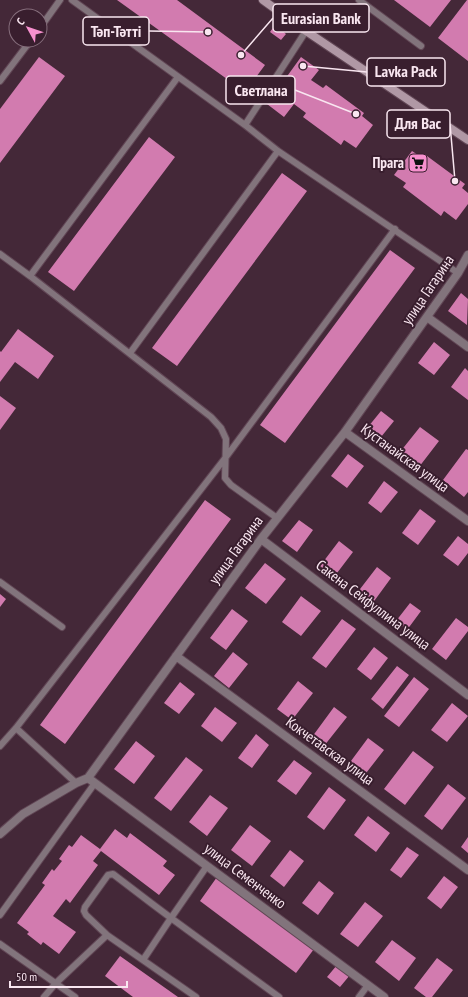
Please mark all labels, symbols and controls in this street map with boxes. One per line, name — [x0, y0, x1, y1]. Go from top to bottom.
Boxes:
callout: Eurasian Bank — [273, 4, 369, 32]
north arrow — [8, 8, 48, 48]
text: Eurasian Bank — [281, 8, 361, 28]
text: С — [13, 15, 27, 28]
callout: Тәп-Тәтті — [83, 17, 149, 45]
text: Тәп-Тәтті — [91, 21, 142, 41]
callout: Lavka Pack — [367, 58, 445, 86]
text: Lavka Pack — [375, 61, 438, 81]
callout: Светлана — [226, 76, 295, 104]
text: Светлана — [234, 80, 288, 100]
callout: Для Вас — [387, 110, 450, 138]
text: Для Вас — [395, 113, 442, 133]
supermarket icon: Прага — [407, 152, 429, 174]
place label: Прага — [372, 153, 404, 172]
street label: улица Гагарина — [397, 251, 458, 328]
street label: Кустанайская улица — [357, 419, 453, 496]
street label: улица Гагарина — [204, 512, 267, 588]
street label: Сакена Сейфуллина улица — [312, 555, 434, 654]
street label: Кокчетавская улица — [282, 712, 378, 789]
street label: улица Семенченко — [200, 839, 290, 913]
scale bar — [10, 963, 127, 989]
text: 50 m — [16, 969, 37, 984]

